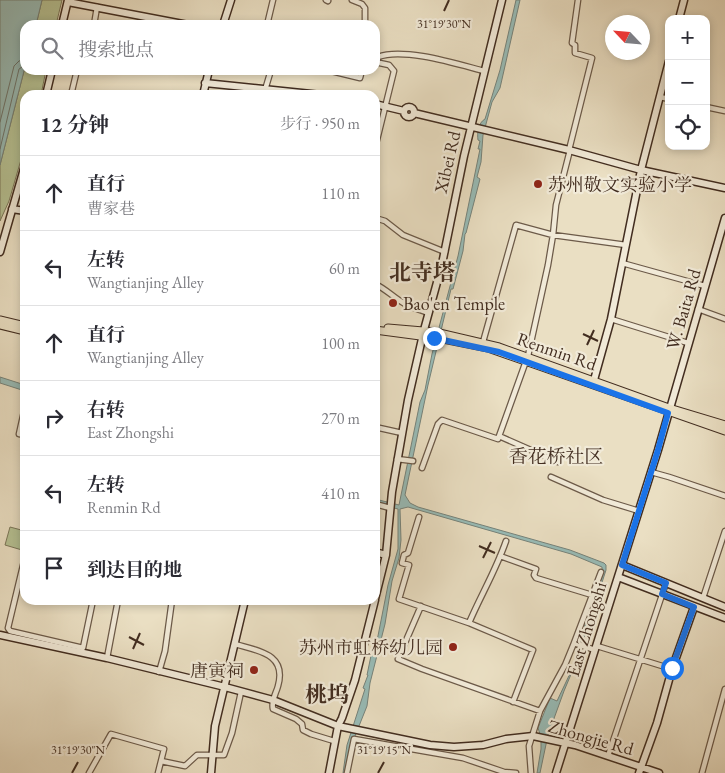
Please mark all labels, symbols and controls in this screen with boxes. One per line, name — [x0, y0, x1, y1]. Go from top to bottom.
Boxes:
north arrow — [605, 15, 650, 60]
map controls — [665, 15, 710, 150]
button: + — [665, 15, 710, 60]
text: 31°19'30"N — [417, 16, 471, 32]
search box — [20, 20, 380, 75]
icon: search — [38, 34, 66, 62]
text: 搜索地点 — [78, 37, 154, 62]
button: − — [665, 60, 710, 105]
button: locate — [665, 105, 710, 150]
text: 12 分钟 — [40, 111, 109, 138]
text: 步行 · 950 m — [280, 113, 360, 134]
street label: Xibei Rd — [428, 128, 466, 196]
text: 直行 — [87, 171, 125, 196]
place label: 苏州敬文实验小学 — [548, 173, 692, 196]
marker: 苏州敬文实验小学 — [532, 178, 544, 190]
icon: ahead — [40, 179, 68, 207]
text: 110 m — [321, 183, 360, 204]
text: 曹家巷 — [87, 198, 135, 219]
text: 左转 — [87, 247, 125, 272]
icon: left — [40, 254, 68, 282]
text: 60 m — [329, 258, 360, 279]
district label: 北寺塔 — [389, 258, 455, 287]
street label: W. Baita Rd — [661, 265, 706, 352]
text: Wangtianjing Alley — [87, 272, 204, 293]
place label: Bao'en Temple — [403, 292, 505, 315]
marker: Bao'en Temple — [387, 297, 399, 309]
text: 直行 — [87, 322, 125, 347]
route end — [423, 327, 446, 350]
street label: Renmin Rd — [514, 327, 601, 376]
icon: ahead — [40, 329, 68, 357]
text: 100 m — [321, 333, 360, 354]
text: Wangtianjing Alley — [87, 347, 204, 368]
text: 右转 — [87, 397, 125, 422]
icon: right — [40, 404, 68, 432]
text: 270 m — [321, 408, 360, 429]
text: East Zhongshi — [87, 422, 174, 443]
district label: 香花桥社区 — [508, 444, 604, 469]
text: 左转 — [87, 472, 125, 497]
icon: left — [40, 479, 68, 507]
text: 410 m — [321, 483, 360, 504]
text: Renmin Rd — [87, 497, 161, 518]
icon: arrive — [40, 554, 68, 582]
text: 到达目的地 — [87, 557, 182, 582]
street label: East Zhongshi — [561, 578, 611, 679]
place label: 苏州市虹桥幼儿园 — [299, 636, 443, 659]
marker: 苏州市虹桥幼儿园 — [447, 641, 459, 653]
route start — [661, 657, 684, 680]
place label: 唐寅祠 — [190, 659, 244, 682]
marker: 唐寅祠 — [248, 664, 260, 676]
district label: 桃坞 — [305, 680, 349, 709]
street label: Zhongjie Rd — [546, 714, 637, 760]
text: 31°19'30"N — [51, 742, 105, 758]
text: 31°19'15"N — [357, 742, 411, 758]

